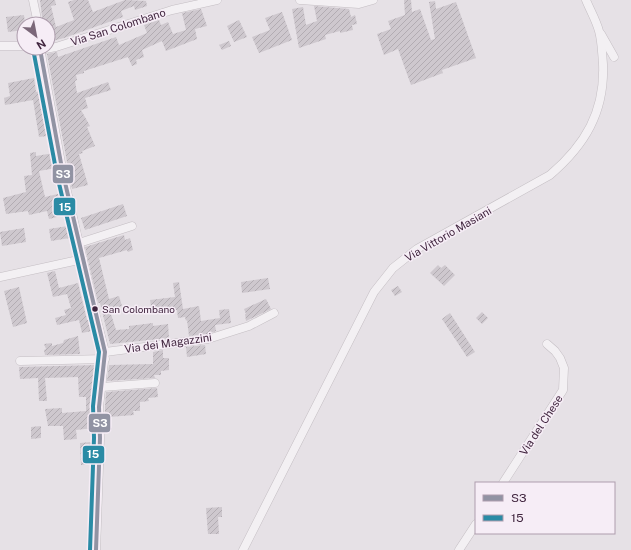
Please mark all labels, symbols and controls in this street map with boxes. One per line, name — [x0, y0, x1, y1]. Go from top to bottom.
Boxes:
street label: Via San Colombano — [69, 6, 167, 48]
north arrow — [16, 16, 56, 56]
text: N — [34, 37, 48, 52]
line badge: S3 — [52, 164, 74, 184]
text: S3 — [56, 168, 70, 180]
line badge: 15 — [53, 197, 76, 216]
text: 15 — [59, 201, 71, 213]
street label: Via Vittorio Masiani — [403, 204, 493, 264]
place label: San Colombano — [102, 303, 175, 315]
marker: San Colombano — [90, 304, 100, 314]
street label: Via dei Magazzini — [124, 331, 212, 355]
street label: Via del Chese — [517, 393, 565, 457]
line badge: S3 — [88, 413, 111, 433]
text: S3 — [93, 417, 107, 429]
line badge: 15 — [82, 445, 105, 464]
text: 15 — [87, 448, 99, 460]
legend — [475, 482, 615, 534]
text: S3 — [511, 491, 527, 505]
text: 15 — [511, 511, 524, 525]

